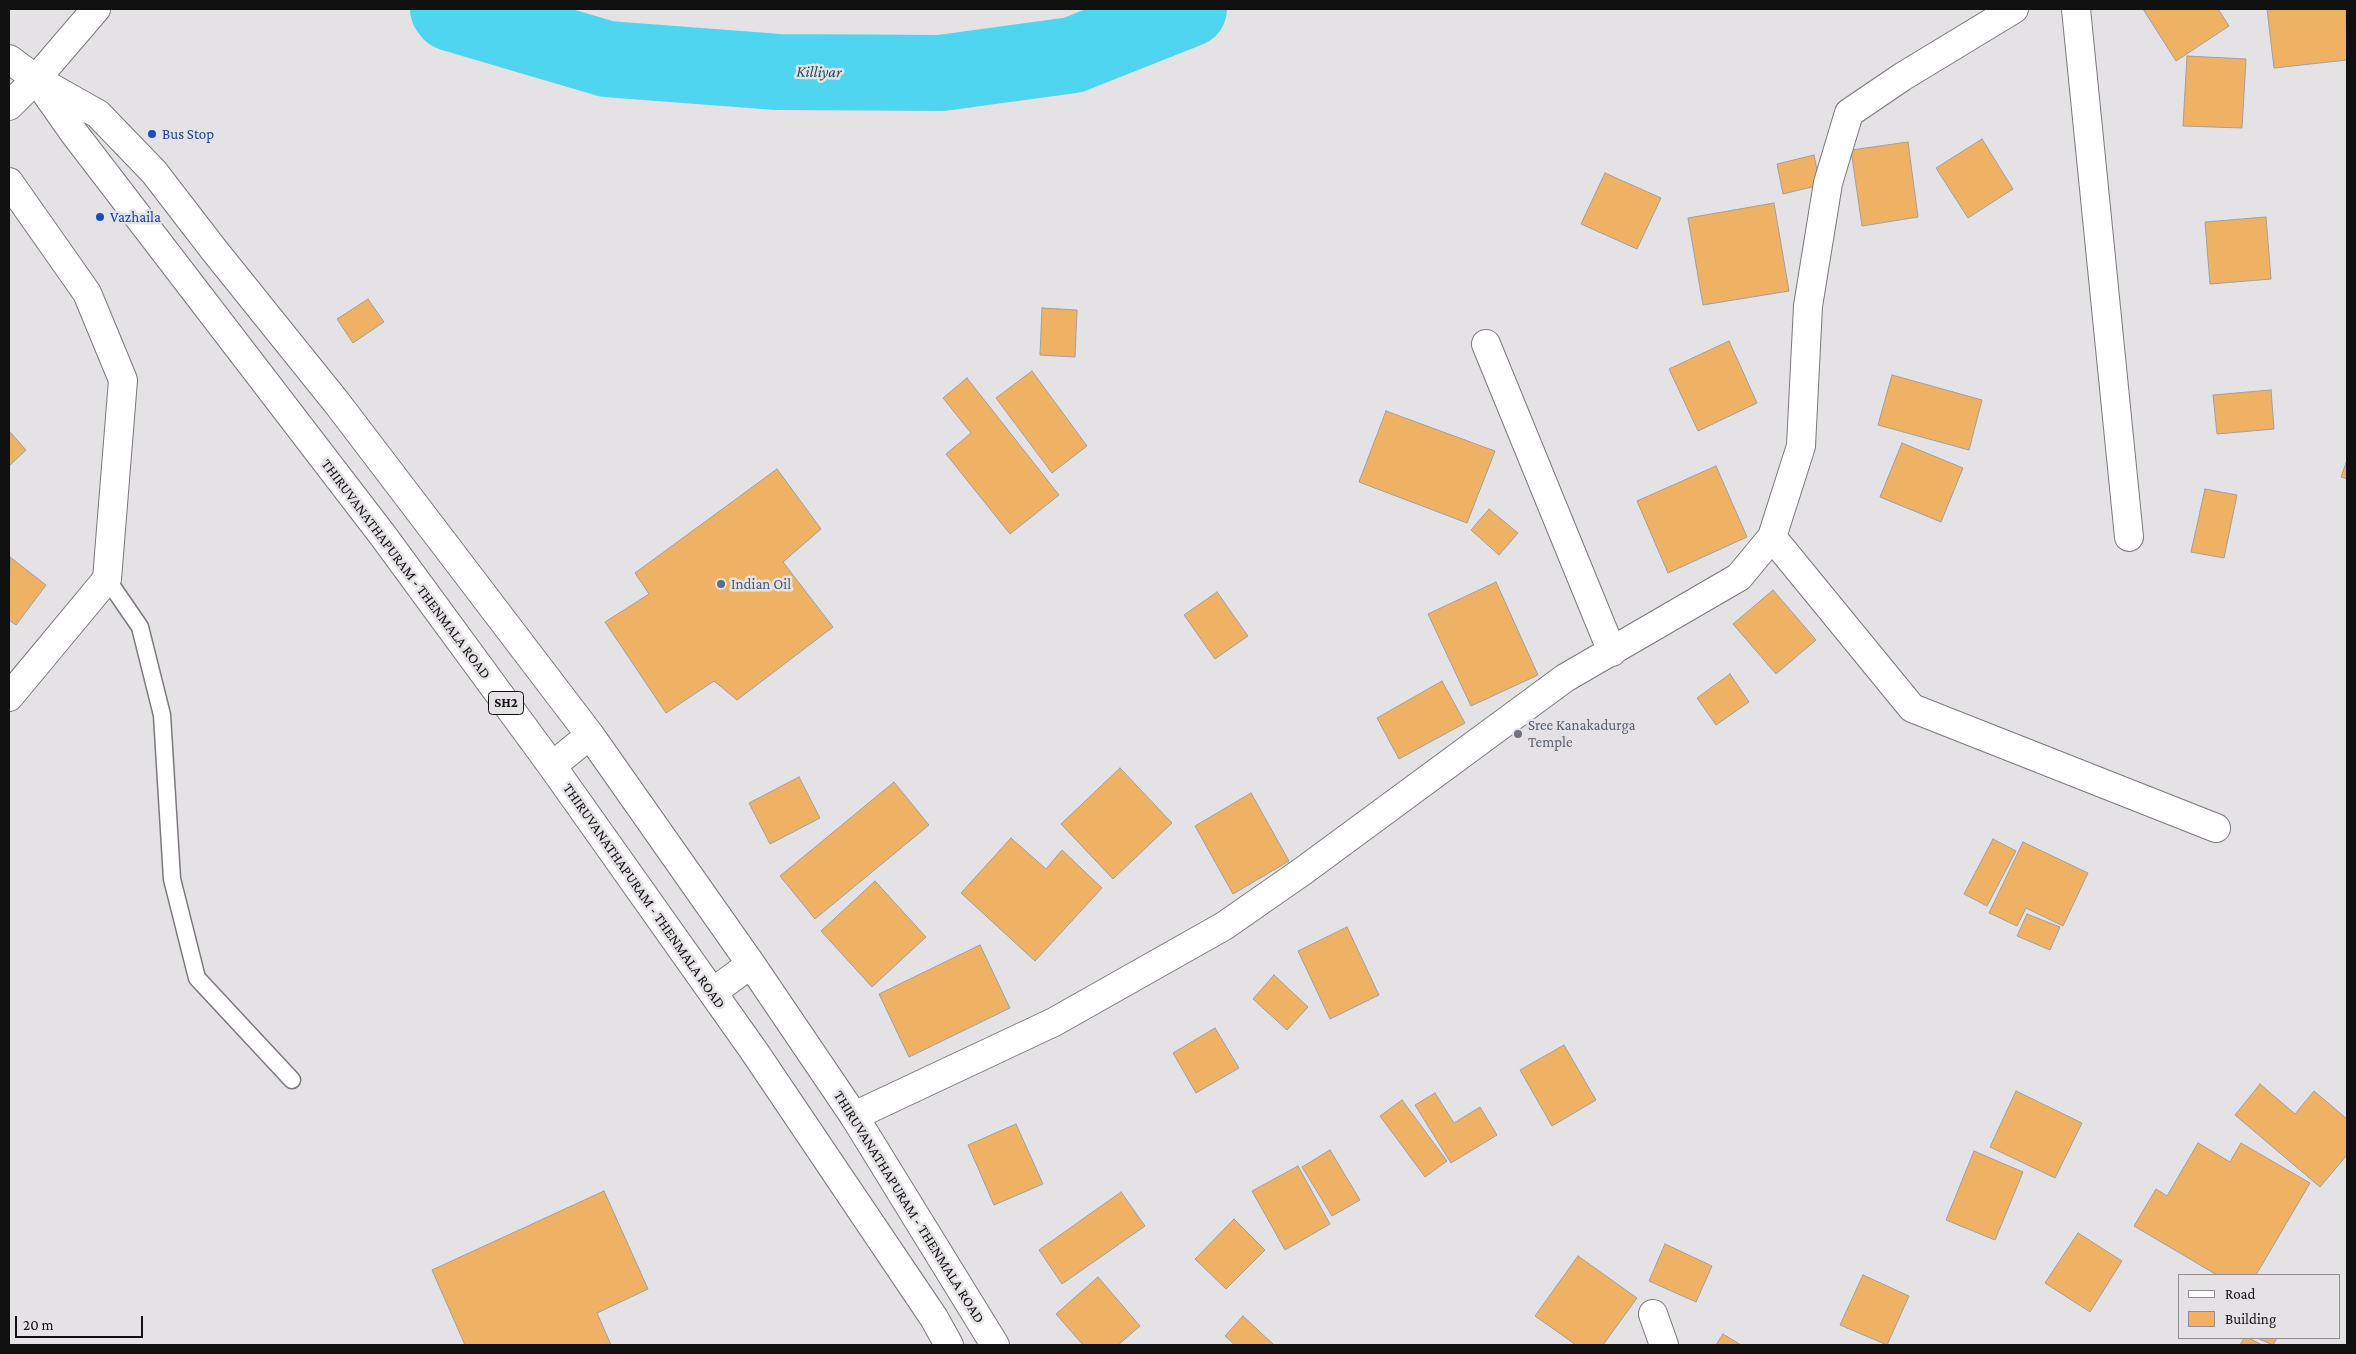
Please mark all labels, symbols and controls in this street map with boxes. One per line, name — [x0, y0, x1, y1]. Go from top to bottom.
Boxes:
water label: Killiyar — [796, 62, 842, 82]
place label: Bus Stop — [162, 125, 214, 143]
marker: Bus Stop — [146, 128, 158, 140]
place label: Vazhaila — [110, 208, 161, 226]
marker: Vazhaila — [94, 211, 106, 223]
street label: THIRUVANATHAPURAM - THENMALA ROAD — [317, 455, 495, 683]
place label: Indian Oil — [731, 575, 791, 593]
marker: Indian Oil — [715, 578, 727, 590]
road number: SH2 — [488, 691, 524, 714]
place label: Sree Kanakadurga Temple — [1528, 716, 1636, 751]
marker: Sree Kanakadurga Temple — [1512, 728, 1524, 740]
street label: THIRUVANATHAPURAM - THENMALA ROAD — [559, 780, 729, 1012]
street label: THIRUVANATHAPURAM - THENMALA ROAD — [830, 1087, 988, 1327]
legend — [2178, 1274, 2341, 1339]
text: Road — [2225, 1286, 2255, 1302]
scale bar — [18, 1306, 145, 1338]
text: Building — [2225, 1311, 2276, 1327]
text: 20 m — [23, 1317, 54, 1333]

